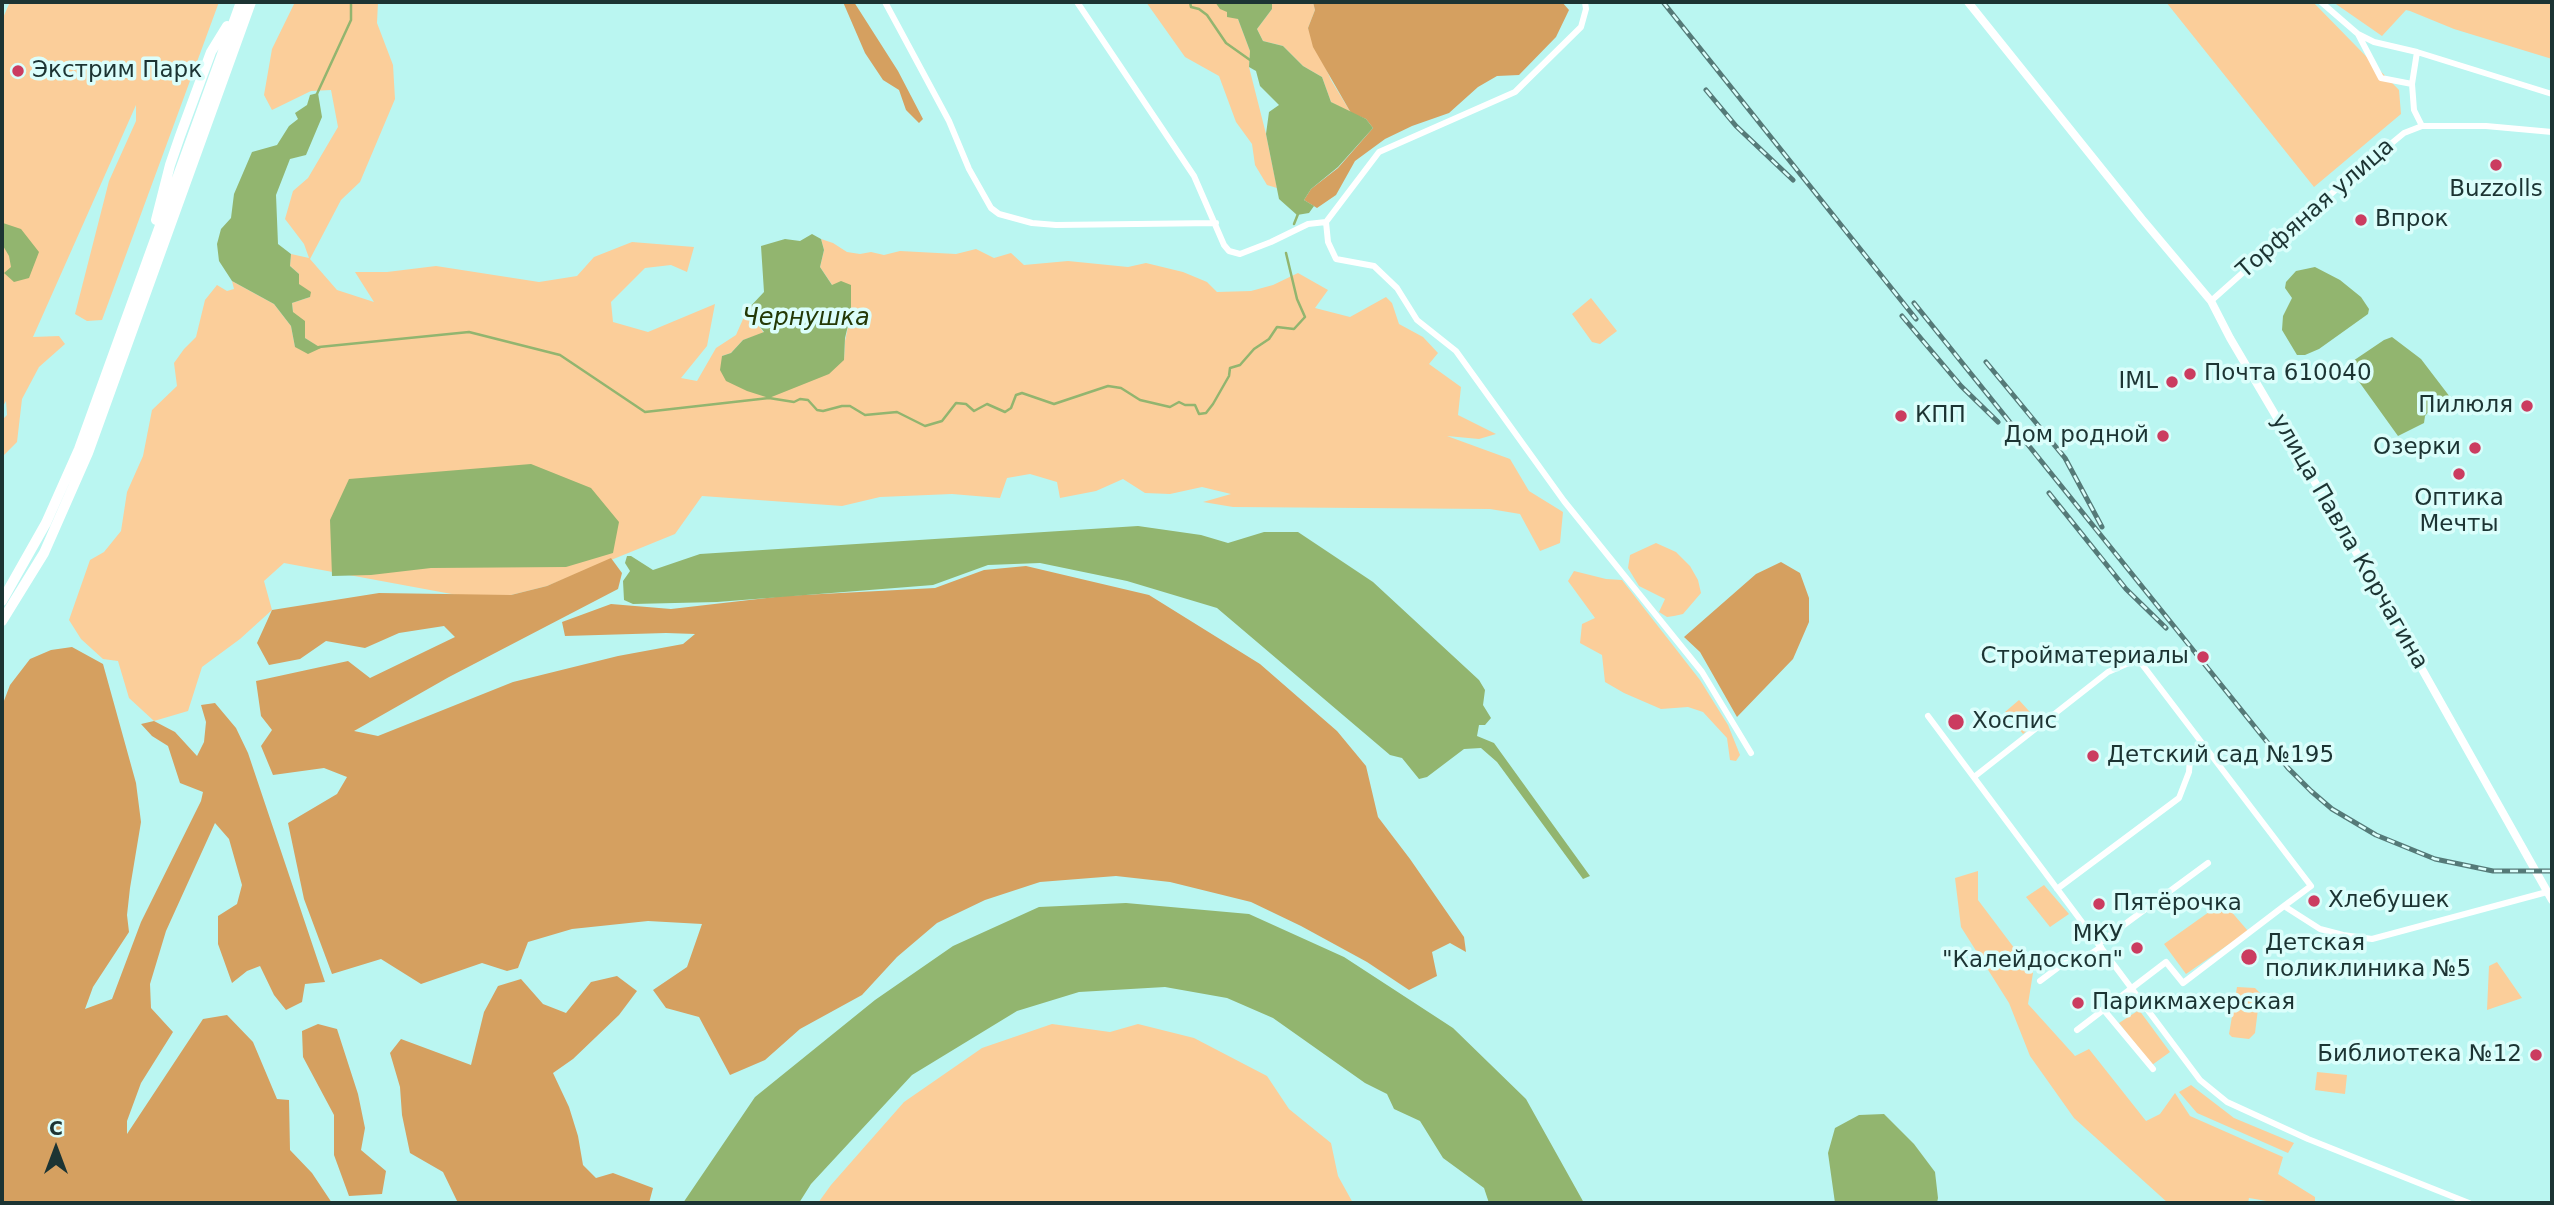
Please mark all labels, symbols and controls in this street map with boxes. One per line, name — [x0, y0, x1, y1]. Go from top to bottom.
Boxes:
place label: Экстрим Парк — [32, 57, 202, 85]
marker: Экстрим Парк — [10, 63, 26, 79]
street label: Торфяная улица — [2232, 133, 2400, 285]
marker: Buzzolls — [2488, 157, 2504, 173]
place label: Buzzolls — [2449, 176, 2543, 204]
place label: Впрок — [2375, 206, 2448, 234]
marker: Впрок — [2353, 212, 2369, 228]
water label: Чернушка — [742, 305, 870, 333]
place label: Почта 610040 — [2204, 360, 2372, 388]
marker: Почта 610040 — [2182, 366, 2198, 382]
place label: IML — [2119, 368, 2158, 396]
marker: IML — [2164, 374, 2180, 390]
place label: Пилюля — [2418, 392, 2513, 420]
marker: Пилюля — [2519, 398, 2535, 414]
place label: КПП — [1915, 402, 1966, 430]
marker: КПП — [1893, 408, 1909, 424]
street label: улица Павла Корчагина — [2264, 409, 2434, 675]
place label: Дом родной — [2004, 422, 2149, 450]
marker: Дом родной — [2155, 428, 2171, 444]
place label: Озерки — [2373, 434, 2461, 462]
marker: Озерки — [2467, 440, 2483, 456]
marker: Оптика Мечты — [2451, 466, 2467, 482]
place label: Оптика Мечты — [2414, 485, 2504, 539]
place label: Стройматериалы — [1980, 643, 2189, 671]
marker: Стройматериалы — [2195, 649, 2211, 665]
place label: Хоспис — [1972, 708, 2057, 736]
marker: Хоспис — [1946, 712, 1966, 732]
place label: Детский сад №195 — [2107, 742, 2334, 770]
marker: Детский сад №195 — [2085, 748, 2101, 764]
place label: Хлебушек — [2328, 887, 2449, 915]
place label: Пятёрочка — [2113, 890, 2242, 918]
marker: Хлебушек — [2306, 893, 2322, 909]
marker: Пятёрочка — [2091, 896, 2107, 912]
place label: МКУ "Калейдоскоп" — [1942, 921, 2123, 975]
place label: Детская поликлиника №5 — [2265, 930, 2471, 984]
marker: МКУ "Калейдоскоп" — [2129, 940, 2145, 956]
marker: Детская поликлиника №5 — [2239, 947, 2259, 967]
place label: Парикмахерская — [2092, 989, 2295, 1017]
marker: Парикмахерская — [2070, 995, 2086, 1011]
place label: Библиотека №12 — [2317, 1041, 2522, 1069]
marker: Библиотека №12 — [2528, 1047, 2544, 1063]
north arrow — [21, 1114, 91, 1184]
text: С — [49, 1117, 63, 1139]

